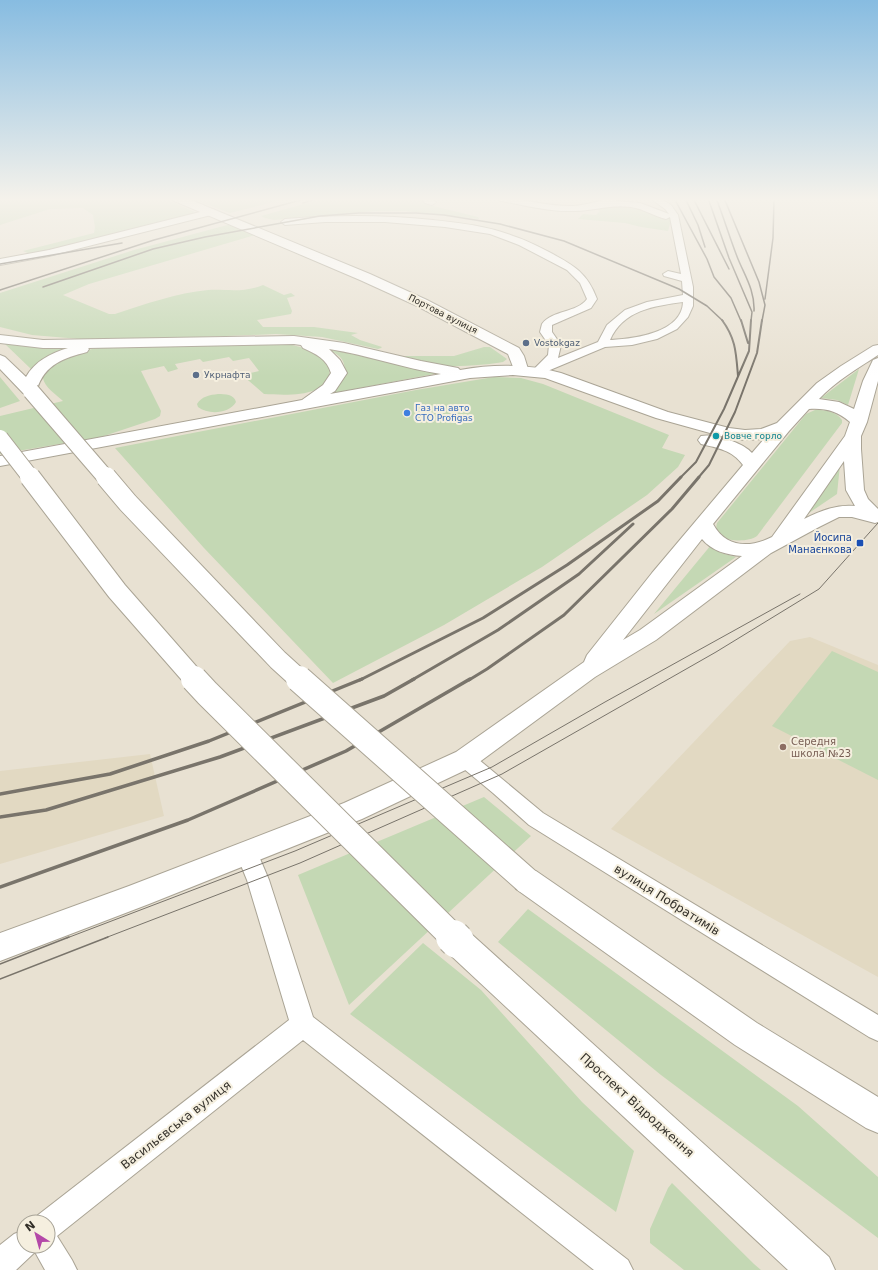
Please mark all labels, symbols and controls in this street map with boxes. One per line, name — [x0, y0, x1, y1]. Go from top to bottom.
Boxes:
street label: Портова вулиця — [407, 292, 479, 336]
marker: Vostokgaz — [521, 338, 531, 348]
place label: Vostokgaz — [534, 338, 580, 348]
marker: Укрнафта — [191, 370, 201, 380]
place label: Укрнафта — [204, 370, 251, 380]
place label: Газ на авто СТО Profigas — [415, 403, 473, 423]
marker: Газ на авто СТО Profigas — [402, 408, 412, 418]
marker: Вовче горло — [711, 431, 721, 441]
place label: Вовче горло — [724, 431, 782, 441]
place label: Йосипа Манаєнкова — [788, 531, 852, 555]
marker: Йосипа Манаєнкова — [855, 538, 865, 548]
place label: Середня школа №23 — [791, 736, 851, 759]
marker: Середня школа №23 — [778, 742, 788, 752]
street label: вулиця Побратимів — [612, 862, 722, 938]
street label: Проспект Відродження — [577, 1050, 697, 1160]
street label: Васильєвська вулиця — [118, 1078, 234, 1172]
north arrow — [16, 1214, 56, 1254]
text: N — [23, 1218, 38, 1234]

